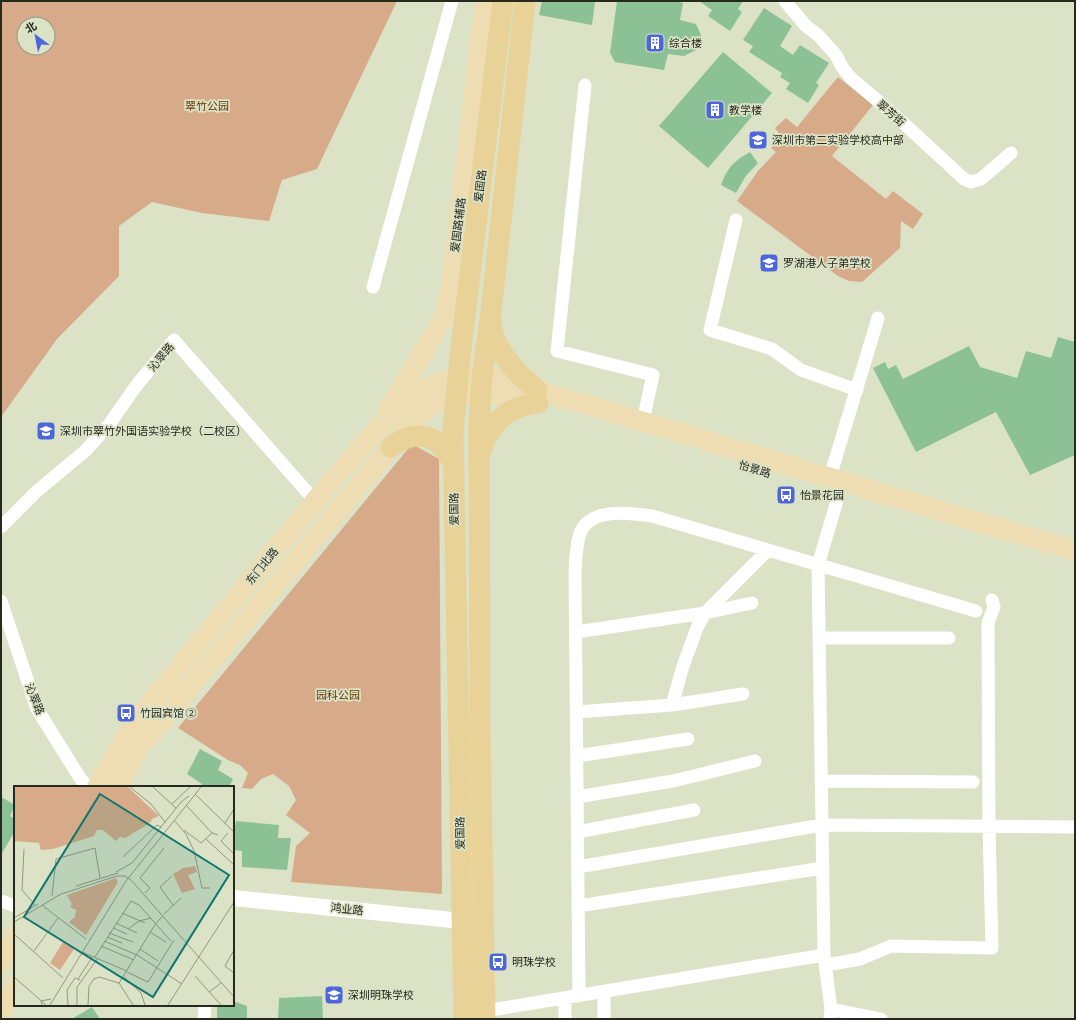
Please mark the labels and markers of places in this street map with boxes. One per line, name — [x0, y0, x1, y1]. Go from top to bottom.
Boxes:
building icon: 综合楼 — [644, 32, 666, 54]
place label: 综合楼 — [669, 37, 702, 49]
building icon: 教学楼 — [704, 99, 726, 121]
place label: 教学楼 — [729, 104, 762, 116]
school or university icon: 深圳市第二实验学校高中部 — [747, 129, 769, 151]
place label: 深圳市第二实验学校高中部 — [772, 134, 904, 146]
school or university icon: 罗湖港人子弟学校 — [758, 252, 780, 274]
place label: 罗湖港人子弟学校 — [783, 257, 871, 269]
school or university icon: 深圳市翠竹外国语实验学校（二校区） — [35, 420, 57, 442]
place label: 深圳市翠竹外国语实验学校（二校区） — [60, 425, 247, 437]
bus stop icon: 怡景花园 — [775, 484, 797, 506]
place label: 怡景花园 — [800, 489, 844, 501]
bus stop icon: 竹园宾馆 ② — [115, 702, 137, 724]
place label: 竹园宾馆 ② — [140, 707, 197, 719]
bus stop icon: 明珠学校 — [487, 951, 509, 973]
place label: 明珠学校 — [512, 956, 556, 968]
school or university icon: 深圳明珠学校 — [323, 984, 345, 1006]
place label: 深圳明珠学校 — [348, 989, 414, 1001]

